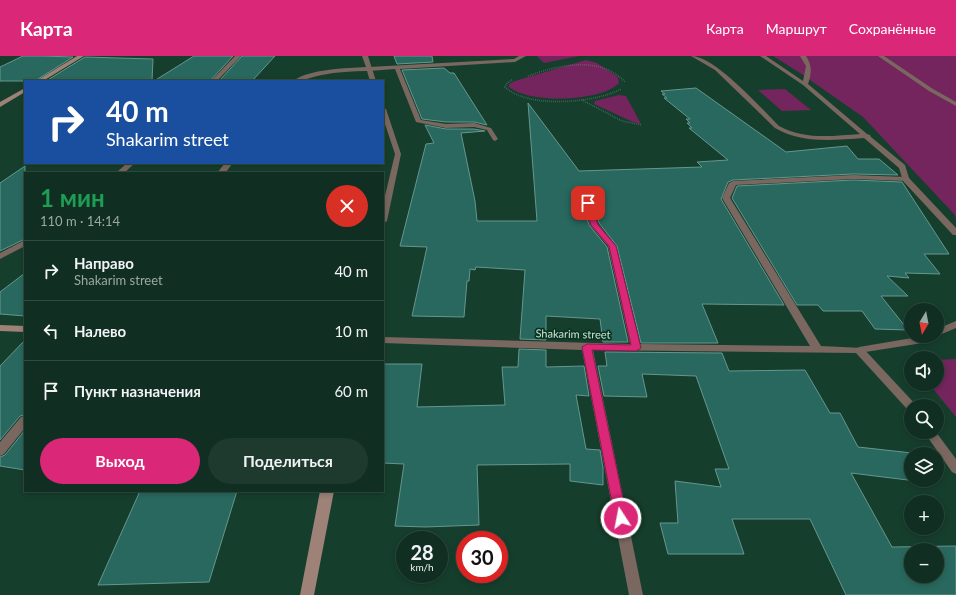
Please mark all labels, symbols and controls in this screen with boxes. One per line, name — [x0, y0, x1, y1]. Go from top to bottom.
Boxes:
text: Карта — [20, 17, 73, 40]
text: Карта — [706, 20, 744, 37]
text: Маршрут — [766, 20, 827, 37]
text: Сохранённые — [849, 20, 936, 37]
text: 40 m — [106, 94, 169, 128]
icon: right — [40, 96, 92, 148]
text: Shakarim street — [106, 128, 229, 150]
text: 1 мин — [40, 183, 105, 212]
button: close — [326, 185, 368, 227]
pin — [571, 186, 605, 220]
icon: arrive — [577, 192, 599, 214]
text: 110 m · 14:14 — [40, 213, 120, 229]
text: Направо — [74, 254, 134, 272]
icon: right — [40, 260, 62, 282]
text: 40 m — [334, 262, 368, 280]
text: Shakarim street — [74, 272, 163, 288]
north arrow — [904, 303, 944, 343]
map controls — [904, 303, 944, 583]
icon: left — [40, 320, 62, 342]
text: Налево — [74, 322, 126, 340]
text: 10 m — [334, 322, 368, 340]
street label: Shakarim street — [535, 326, 611, 341]
button: sound — [904, 351, 944, 391]
icon: arrive — [40, 380, 62, 402]
text: Пункт назначения — [74, 382, 201, 400]
text: 60 m — [334, 382, 368, 400]
button: search — [904, 399, 944, 439]
button: Выход — [40, 438, 200, 484]
button: Поделиться — [208, 438, 368, 484]
button: layers — [904, 447, 944, 487]
button: + — [904, 495, 944, 535]
position arrow — [600, 497, 642, 539]
speed limit sign: 30 — [456, 531, 508, 583]
text: 28 — [410, 540, 434, 564]
button: − — [904, 543, 944, 583]
text: km/h — [410, 561, 434, 573]

